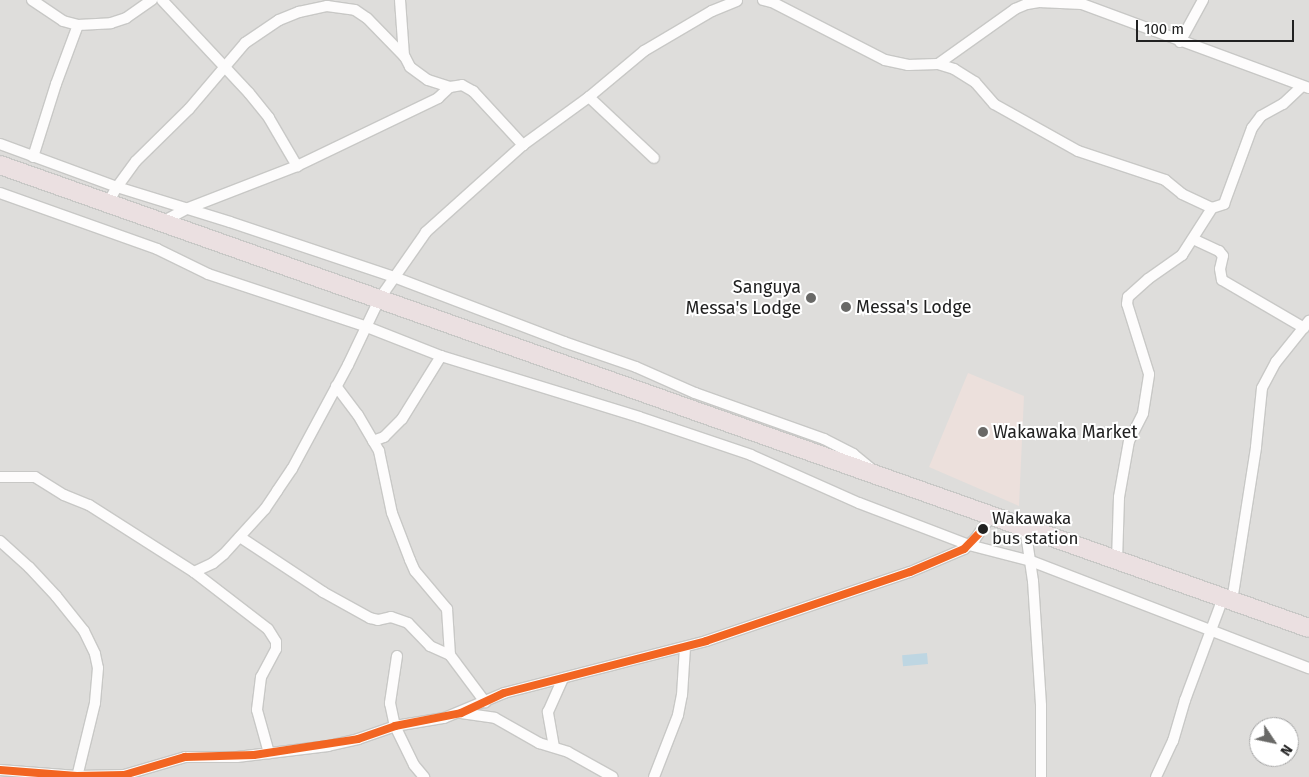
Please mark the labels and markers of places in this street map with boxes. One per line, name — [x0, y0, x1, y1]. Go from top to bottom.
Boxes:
place label: Sanguya Messa's Lodge — [686, 277, 801, 320]
marker: Sanguya Messa's Lodge — [805, 292, 817, 304]
place label: Messa's Lodge — [856, 296, 971, 318]
marker: Messa's Lodge — [840, 301, 852, 313]
place label: Wakawaka Market — [993, 421, 1138, 443]
marker: Wakawaka Market — [977, 426, 989, 438]
place label: Wakawaka bus station — [992, 509, 1078, 549]
marker: Wakawaka bus station — [978, 524, 988, 534]

